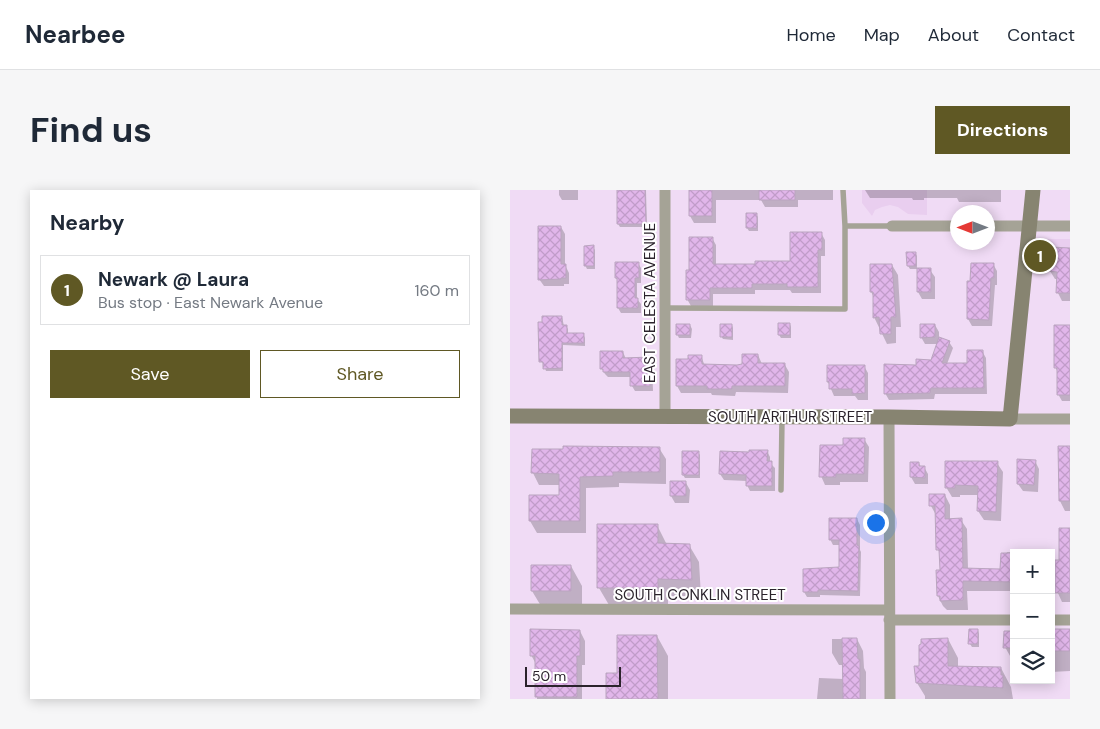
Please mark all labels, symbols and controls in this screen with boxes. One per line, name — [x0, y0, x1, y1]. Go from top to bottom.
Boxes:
text: Nearbee — [25, 19, 125, 50]
text: Home — [786, 23, 836, 47]
text: Map — [864, 23, 900, 47]
text: About — [928, 23, 979, 47]
text: Contact — [1007, 23, 1075, 47]
button: Directions — [935, 106, 1070, 154]
text: Find us — [30, 107, 152, 153]
north arrow — [950, 205, 995, 250]
text: Nearby — [50, 209, 124, 237]
street label: EAST CELESTA AVENUE — [640, 223, 660, 383]
pin: 1 — [1024, 237, 1056, 275]
text: Newark @ Laura — [98, 267, 249, 292]
text: 1 — [64, 280, 70, 301]
text: 160 m — [415, 280, 459, 301]
text: Bus stop · East Newark Avenue — [98, 292, 323, 313]
button: Save — [50, 350, 250, 398]
button: Share — [260, 350, 460, 398]
street label: SOUTH ARTHUR STREET — [708, 407, 872, 427]
your location — [863, 510, 889, 536]
map controls — [1010, 549, 1055, 684]
button: + — [1010, 549, 1055, 594]
street label: SOUTH CONKLIN STREET — [614, 585, 786, 605]
button: − — [1010, 594, 1055, 639]
button: layers — [1010, 639, 1055, 684]
scale bar — [525, 664, 621, 687]
text: 50 m — [532, 667, 566, 685]

